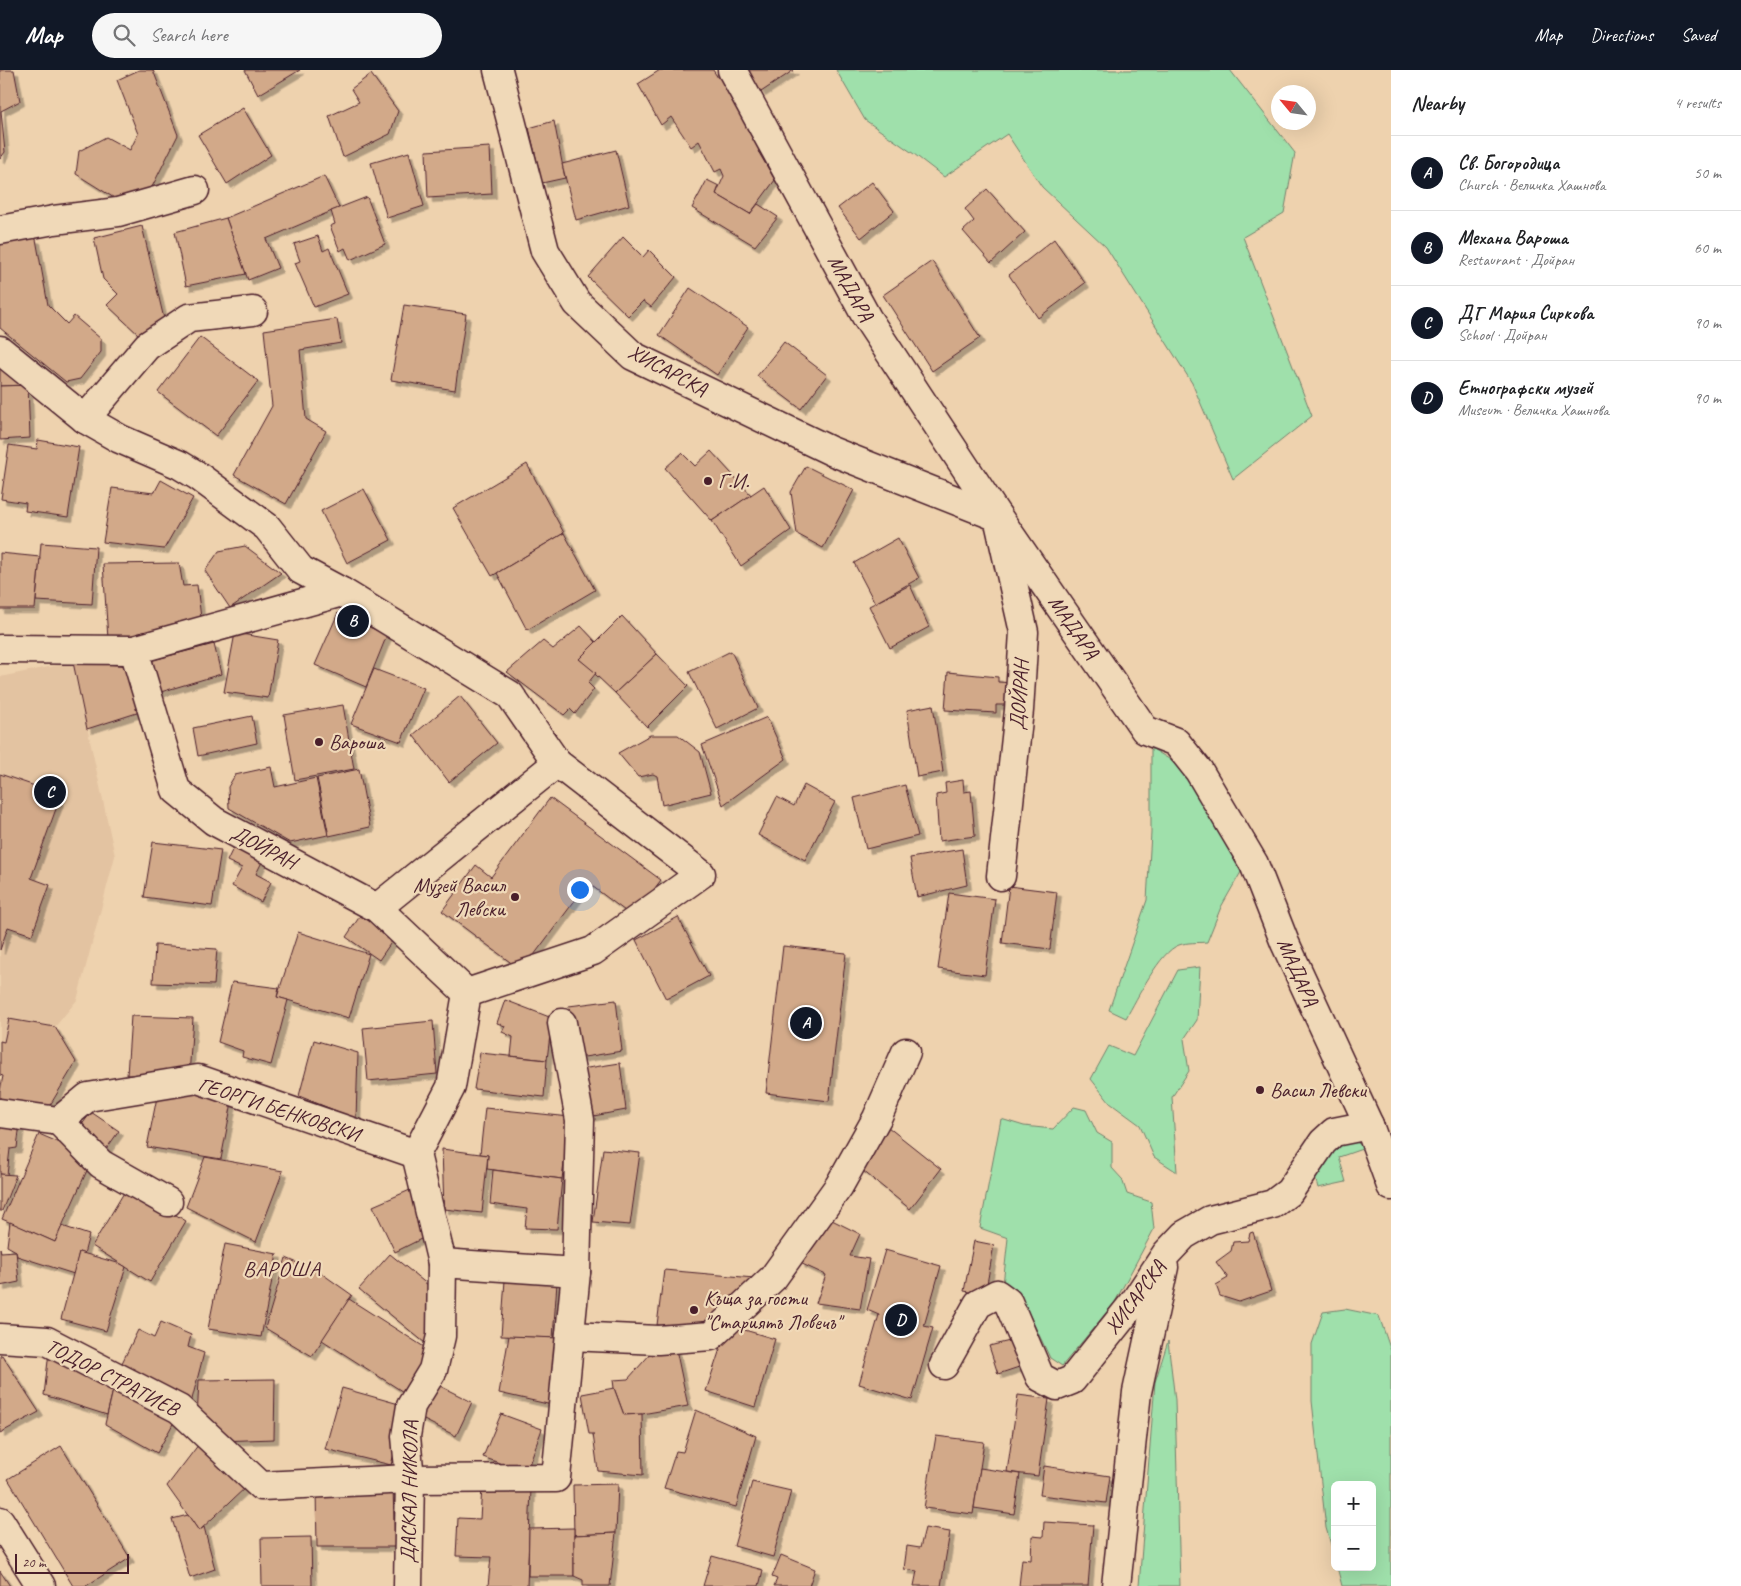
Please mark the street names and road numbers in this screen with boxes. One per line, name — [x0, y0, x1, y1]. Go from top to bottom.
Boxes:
street label: МАДАРА — [822, 250, 880, 326]
street label: ХИСАРСКА — [624, 338, 712, 402]
street label: МАДАРА — [1043, 590, 1106, 664]
street label: ДОЙРАН — [1004, 656, 1035, 731]
street label: ДОЙРАН — [227, 819, 304, 876]
street label: МАДАРА — [1272, 934, 1325, 1011]
street label: ГЕОРГИ БЕНКОВСКИ — [195, 1071, 366, 1148]
street label: ХИСАРСКА — [1099, 1255, 1171, 1339]
street label: ТОДОР СТРАТИЕВ — [41, 1332, 185, 1423]
street label: ДАСКАЛ НИКОЛА — [395, 1420, 423, 1564]

